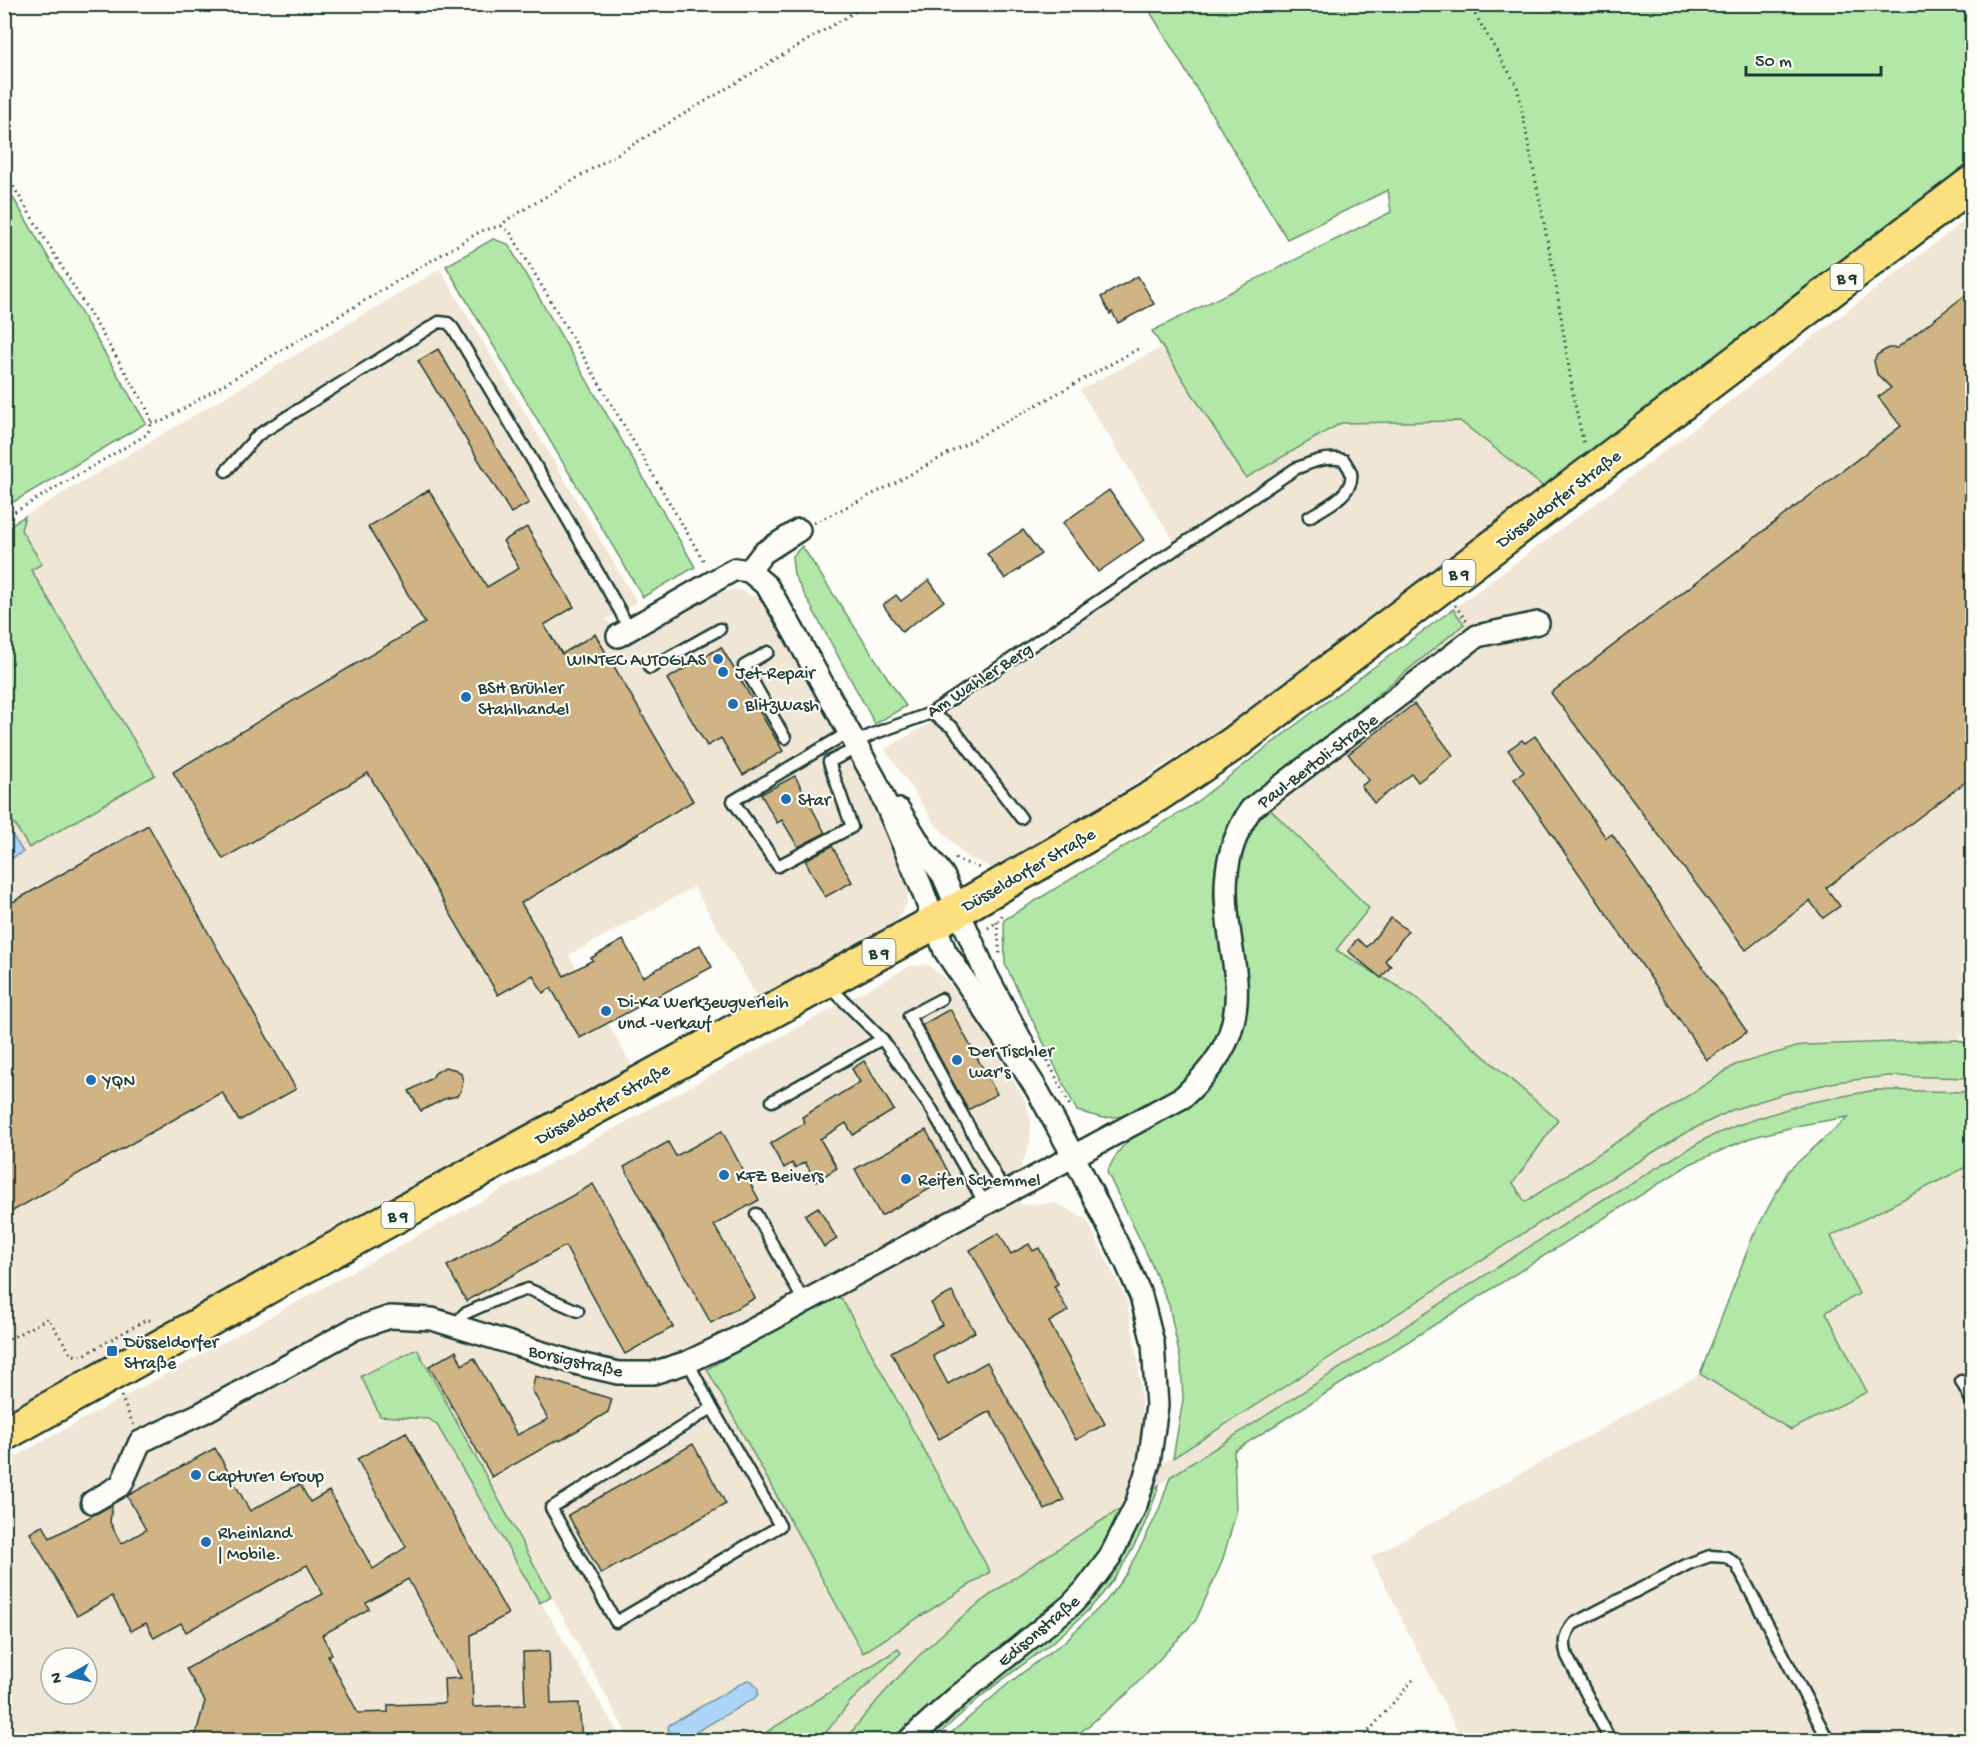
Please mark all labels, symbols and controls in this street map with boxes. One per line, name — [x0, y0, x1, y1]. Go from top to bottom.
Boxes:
scale bar — [1746, 39, 1881, 77]
text: 50 m — [1755, 52, 1792, 73]
road number: B 9 — [1830, 264, 1864, 290]
street label: Düsseldorfer Straße — [1492, 446, 1627, 554]
road number: B 9 — [1442, 560, 1476, 586]
street label: Am Wahler Berg — [924, 639, 1037, 723]
place label: WINTEC AUTOGLAS — [567, 651, 707, 672]
marker: WINTEC AUTOGLAS — [711, 652, 725, 666]
place label: Jet-Repair — [735, 664, 816, 685]
marker: Jet-Repair — [716, 665, 730, 679]
place label: BSH Brühler Stahlhandel — [477, 679, 569, 721]
marker: BSH Brühler Stahlhandel — [459, 690, 473, 704]
place label: BlitzWash — [744, 696, 819, 717]
marker: BlitzWash — [726, 697, 740, 711]
street label: Paul-Bertoli-Straße — [1253, 709, 1383, 815]
place label: Star — [798, 791, 832, 812]
marker: Star — [779, 792, 793, 806]
street label: Düsseldorfer Straße — [958, 824, 1100, 918]
road number: B 9 — [862, 939, 896, 965]
place label: Di-Ka Werkzeugverleih und -verkauf — [617, 993, 789, 1035]
marker: Di-Ka Werkzeugverleih und -verkauf — [599, 1004, 613, 1018]
place label: Der Tischler war's — [968, 1042, 1055, 1084]
marker: Der Tischler war's — [950, 1053, 964, 1067]
street label: Düsseldorfer Straße — [531, 1059, 675, 1151]
place label: YQN — [101, 1072, 135, 1093]
marker: YQN — [84, 1073, 98, 1087]
place label: KFZ Beivers — [736, 1167, 825, 1188]
marker: KFZ Beivers — [717, 1168, 731, 1182]
place label: Reifen Schemmel — [918, 1171, 1041, 1192]
marker: Reifen Schemmel — [899, 1172, 913, 1186]
road number: B 9 — [382, 1202, 414, 1228]
place label: Düsseldorfer Straße — [123, 1333, 220, 1375]
street label: Borsigstraße — [525, 1341, 625, 1384]
marker: Düsseldorfer Straße — [105, 1344, 119, 1358]
place label: Capture1 Group — [208, 1467, 324, 1488]
marker: Capture1 Group — [189, 1468, 203, 1482]
place label: Rheinland | Mobile. — [218, 1524, 293, 1566]
marker: Rheinland | Mobile. — [199, 1535, 213, 1549]
street label: Edisonstraße — [994, 1591, 1085, 1672]
north arrow — [39, 1646, 99, 1706]
text: N — [47, 1671, 68, 1684]

